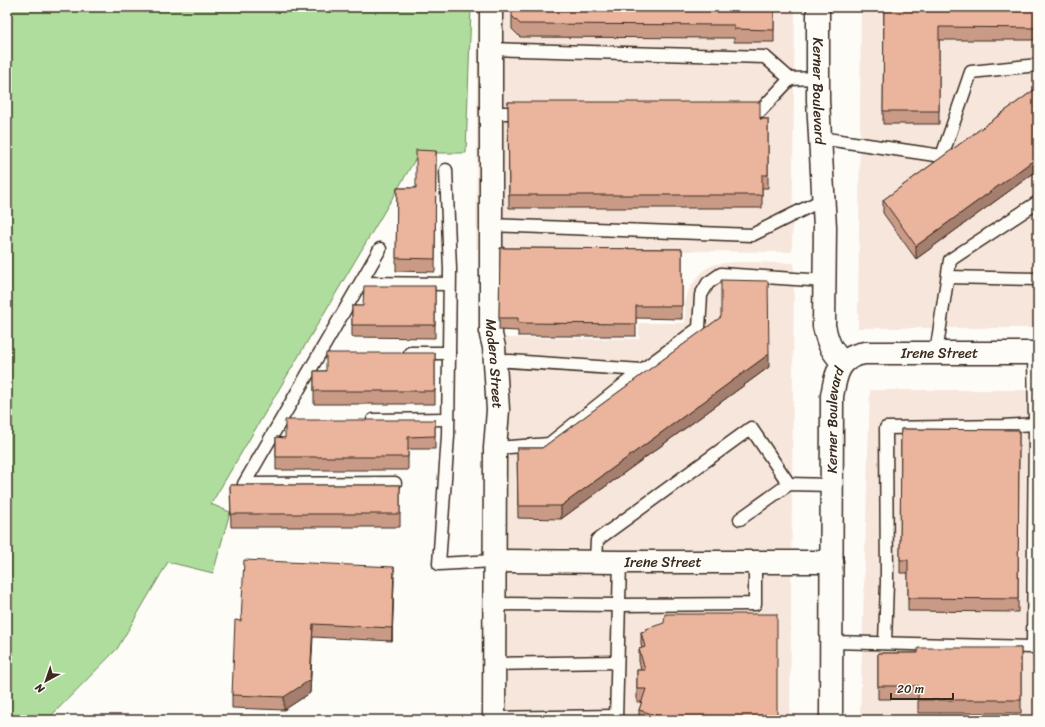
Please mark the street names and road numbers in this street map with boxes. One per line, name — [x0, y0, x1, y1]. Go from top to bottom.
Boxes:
street label: Kerner Boulevard — [805, 38, 833, 147]
street label: Madera Street — [479, 319, 510, 409]
street label: Irene Street — [900, 341, 978, 366]
street label: Kerner Boulevard — [819, 361, 852, 473]
street label: Irene Street — [623, 550, 702, 575]

